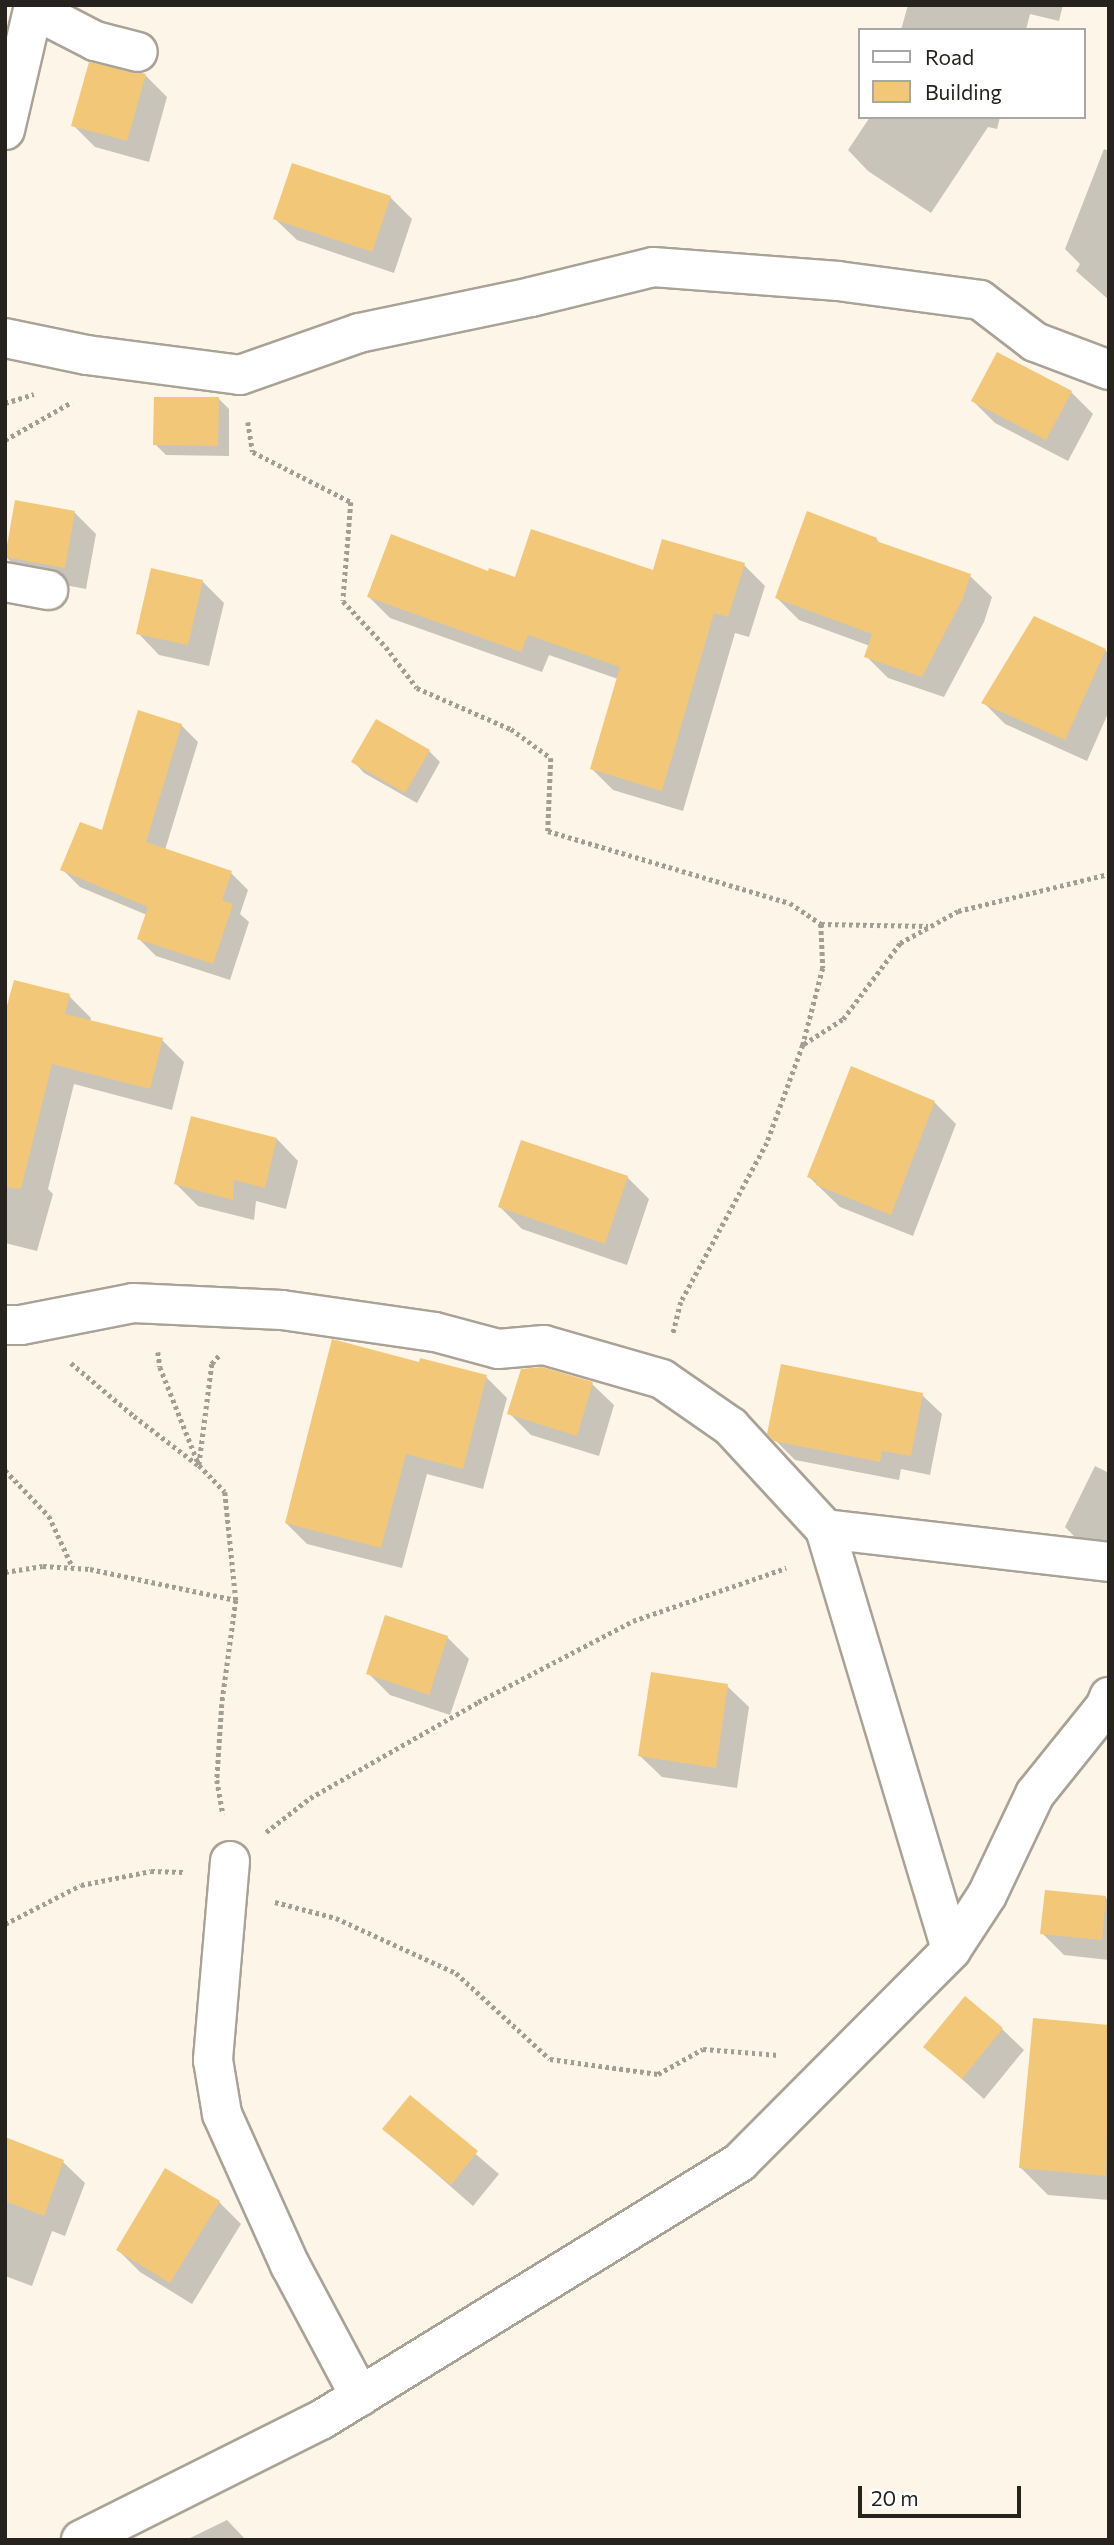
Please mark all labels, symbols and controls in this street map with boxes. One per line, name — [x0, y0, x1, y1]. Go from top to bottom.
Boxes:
legend — [858, 28, 1086, 119]
text: Road — [925, 44, 974, 69]
text: Building — [925, 79, 1002, 104]
scale bar — [862, 2472, 1025, 2516]
text: 20 m — [871, 2485, 919, 2510]

